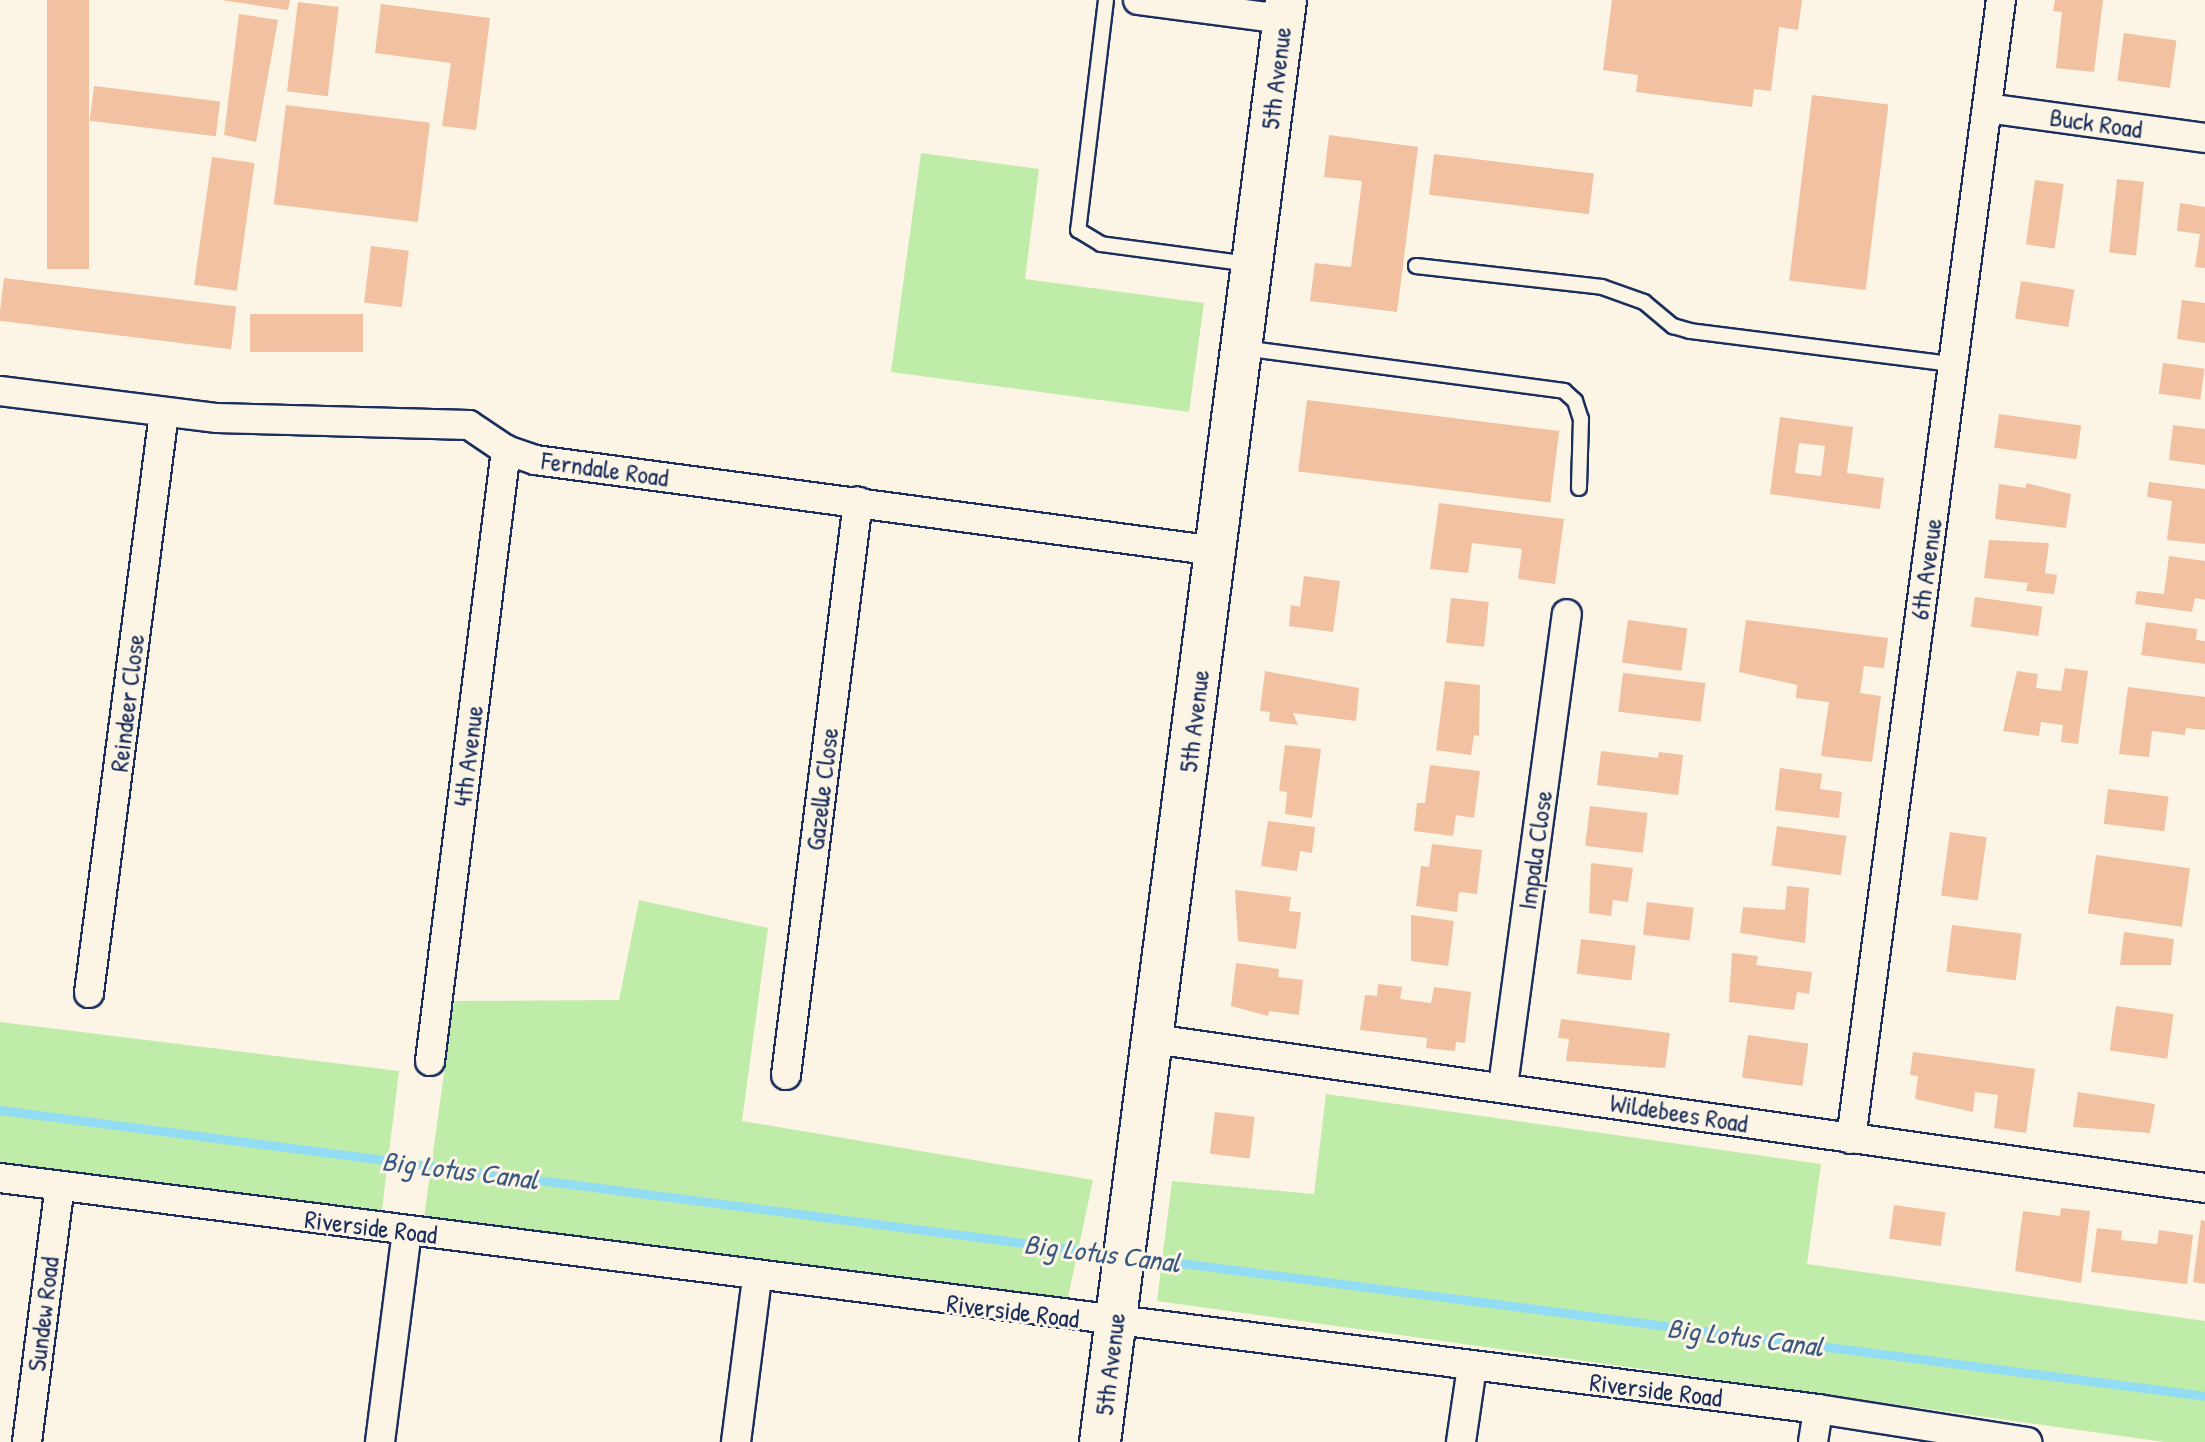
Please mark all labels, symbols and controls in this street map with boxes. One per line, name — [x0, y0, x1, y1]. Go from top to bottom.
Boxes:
street label: 5th Avenue — [1254, 25, 1298, 131]
street label: Buck Road — [2048, 101, 2144, 145]
street label: Ferndale Road — [539, 445, 671, 493]
street label: 6th Avenue — [1903, 516, 1949, 622]
street label: Reindeer Close — [103, 632, 151, 774]
street label: 5th Avenue — [1172, 668, 1216, 774]
street label: 4th Avenue — [446, 704, 490, 808]
street label: Gazelle Close — [799, 726, 845, 852]
street label: Impala Close — [1511, 788, 1559, 912]
street label: Wildebees Road — [1608, 1087, 1750, 1139]
water label: Big Lotus Canal — [380, 1144, 540, 1196]
street label: Riverside Road — [303, 1203, 439, 1251]
water label: Big Lotus Canal — [1022, 1227, 1182, 1279]
street label: Sundew Road — [20, 1255, 66, 1373]
street label: Riverside Road — [945, 1287, 1081, 1335]
street label: 5th Avenue — [1088, 1311, 1132, 1417]
water label: Big Lotus Canal — [1665, 1311, 1825, 1363]
street label: Riverside Road — [1588, 1366, 1724, 1414]

